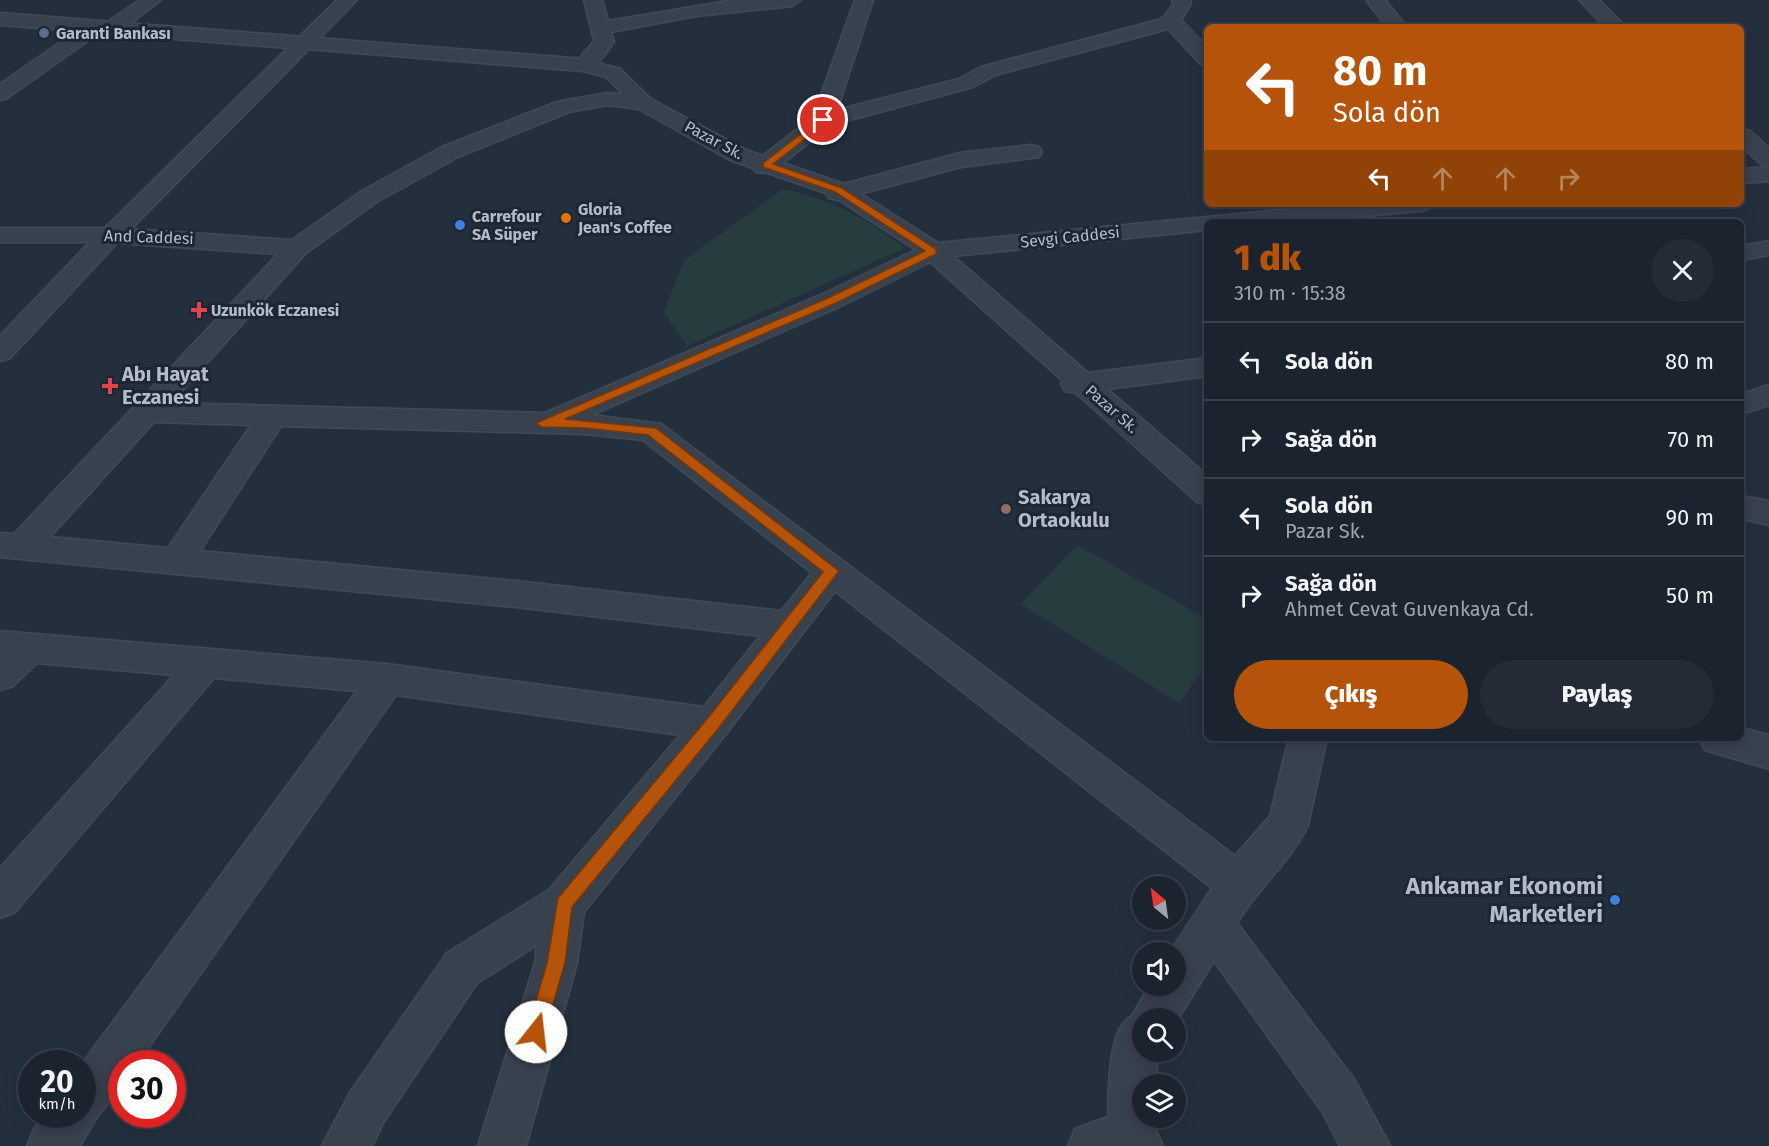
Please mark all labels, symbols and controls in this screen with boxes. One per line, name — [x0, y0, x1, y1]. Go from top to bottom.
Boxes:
place label: Garanti Bankası — [56, 24, 171, 43]
marker: Garanti Bankası — [37, 26, 51, 40]
text: 80 m — [1333, 46, 1427, 96]
icon: left — [1234, 48, 1312, 126]
pin — [797, 94, 848, 145]
text: Sola dön — [1333, 97, 1441, 129]
icon: arrive — [806, 103, 839, 136]
street label: Pazar Sk. — [681, 117, 747, 163]
icon: left — [1363, 162, 1396, 195]
icon: ahead — [1426, 162, 1459, 195]
icon: ahead — [1489, 162, 1522, 195]
icon: right — [1552, 162, 1585, 195]
place label: Gloria Jean's Coffee — [577, 200, 672, 237]
place label: Carrefour SA Süper — [472, 207, 542, 244]
marker: Gloria Jean's Coffee — [559, 211, 573, 225]
marker: Carrefour SA Süper — [453, 218, 467, 232]
street label: Sevgi Caddesi — [1019, 222, 1121, 252]
street label: And Caddesi — [104, 226, 194, 248]
text: 1 dk — [1234, 236, 1301, 280]
button: close — [1651, 239, 1714, 302]
text: 310 m · 15:38 — [1234, 281, 1346, 305]
place label: Uzunkök Eczanesi — [211, 301, 339, 320]
marker: Uzunkök Eczanesi — [192, 303, 206, 317]
icon: left — [1234, 345, 1267, 378]
text: Sola dön — [1285, 348, 1373, 375]
text: 80 m — [1665, 348, 1714, 375]
place label: Abı Hayat Eczanesi — [121, 362, 209, 409]
marker: Abı Hayat Eczanesi — [103, 379, 117, 393]
street label: Pazar Sk. — [1082, 381, 1142, 437]
icon: right — [1234, 423, 1267, 456]
text: Sağa dön — [1285, 426, 1377, 453]
text: 70 m — [1668, 426, 1714, 453]
place label: Sakarya Ortaokulu — [1018, 485, 1110, 532]
text: Sola dön — [1285, 492, 1373, 519]
icon: left — [1234, 501, 1267, 534]
marker: Sakarya Ortaokulu — [999, 502, 1013, 516]
text: 90 m — [1665, 504, 1714, 531]
text: Pazar Sk. — [1285, 519, 1365, 543]
text: Sağa dön — [1285, 570, 1377, 597]
icon: right — [1234, 579, 1267, 612]
text: 50 m — [1666, 582, 1714, 609]
text: Ahmet Cevat Guvenkaya Cd. — [1285, 597, 1534, 621]
button: Çıkış — [1234, 660, 1468, 729]
button: Paylaş — [1480, 660, 1714, 729]
place label: Ankamar Ekonomi Marketleri — [1405, 872, 1603, 928]
north arrow — [1132, 876, 1186, 930]
map controls — [1132, 876, 1186, 1128]
marker: Ankamar Ekonomi Marketleri — [1608, 893, 1622, 907]
button: sound — [1132, 942, 1186, 996]
position arrow — [504, 1000, 568, 1064]
button: search — [1132, 1008, 1186, 1062]
speed limit sign: 30 — [108, 1050, 186, 1128]
text: 20 — [40, 1064, 74, 1100]
button: layers — [1132, 1074, 1186, 1128]
text: km/h — [38, 1095, 76, 1113]

